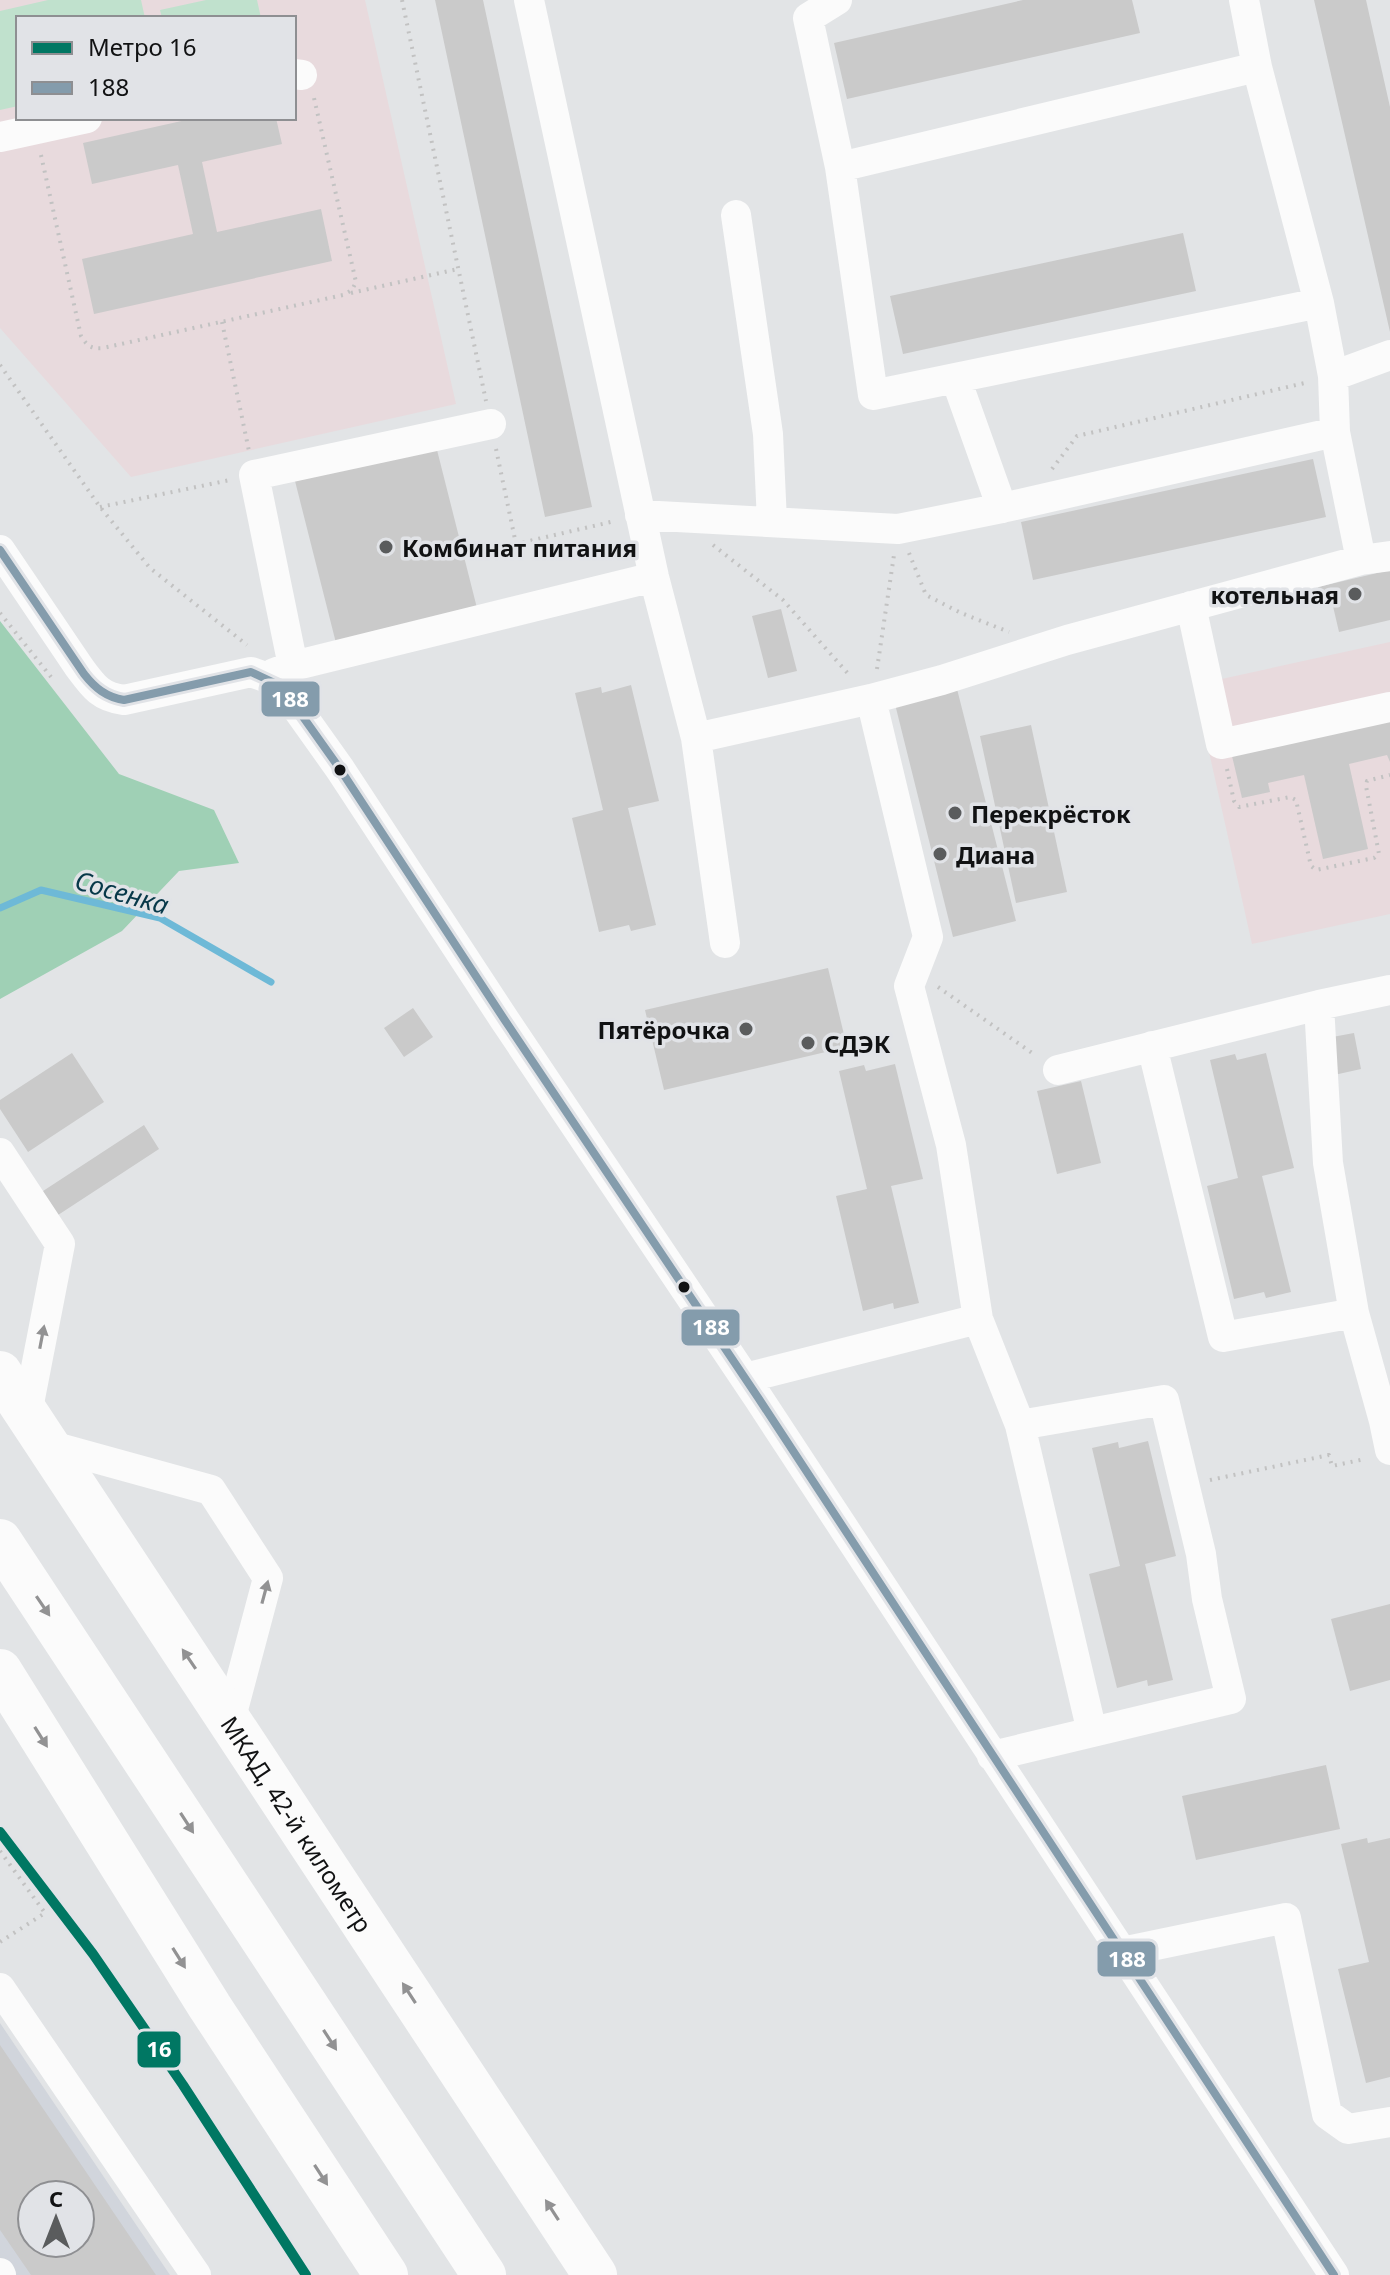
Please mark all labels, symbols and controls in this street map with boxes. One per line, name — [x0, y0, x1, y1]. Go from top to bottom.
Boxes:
legend — [16, 16, 296, 120]
text: Метро 16 — [88, 30, 196, 63]
text: 188 — [88, 70, 129, 103]
place label: Комбинат питания — [402, 531, 637, 564]
marker: Комбинат питания — [377, 538, 395, 556]
place label: котельная — [1210, 578, 1339, 611]
marker: котельная — [1346, 585, 1364, 603]
line badge: 188 — [260, 680, 321, 718]
text: 188 — [271, 683, 309, 713]
unlabelled marker — [332, 762, 348, 778]
place label: Перекрёсток — [971, 797, 1131, 830]
marker: Перекрёсток — [946, 804, 964, 822]
place label: Диана — [956, 838, 1035, 871]
marker: Диана — [931, 845, 949, 863]
water label: Сосенка — [71, 861, 173, 923]
place label: Пятёрочка — [597, 1013, 730, 1046]
marker: Пятёрочка — [737, 1020, 755, 1038]
place label: СДЭК — [824, 1027, 891, 1060]
marker: СДЭК — [799, 1034, 817, 1052]
unlabelled marker — [676, 1279, 692, 1295]
line badge: 188 — [680, 1308, 741, 1347]
text: 188 — [692, 1311, 730, 1341]
one-way arrow — [36, 1325, 48, 1350]
one-way arrow — [259, 1579, 271, 1604]
one-way arrow — [35, 1596, 50, 1617]
one-way arrow — [182, 1648, 197, 1670]
street label: МКАД, 42-й километр — [214, 1709, 381, 1938]
one-way arrow — [34, 1726, 48, 1748]
one-way arrow — [179, 1812, 193, 1834]
line badge: 188 — [1096, 1940, 1157, 1978]
text: 188 — [1108, 1943, 1146, 1973]
one-way arrow — [171, 1947, 186, 1968]
one-way arrow — [402, 1982, 417, 2003]
line badge: 16 — [136, 2030, 182, 2069]
one-way arrow — [322, 2030, 337, 2051]
text: 16 — [146, 2033, 172, 2063]
one-way arrow — [313, 2165, 328, 2186]
north arrow — [16, 2179, 96, 2259]
text: С — [49, 2183, 63, 2213]
one-way arrow — [545, 2199, 560, 2221]

